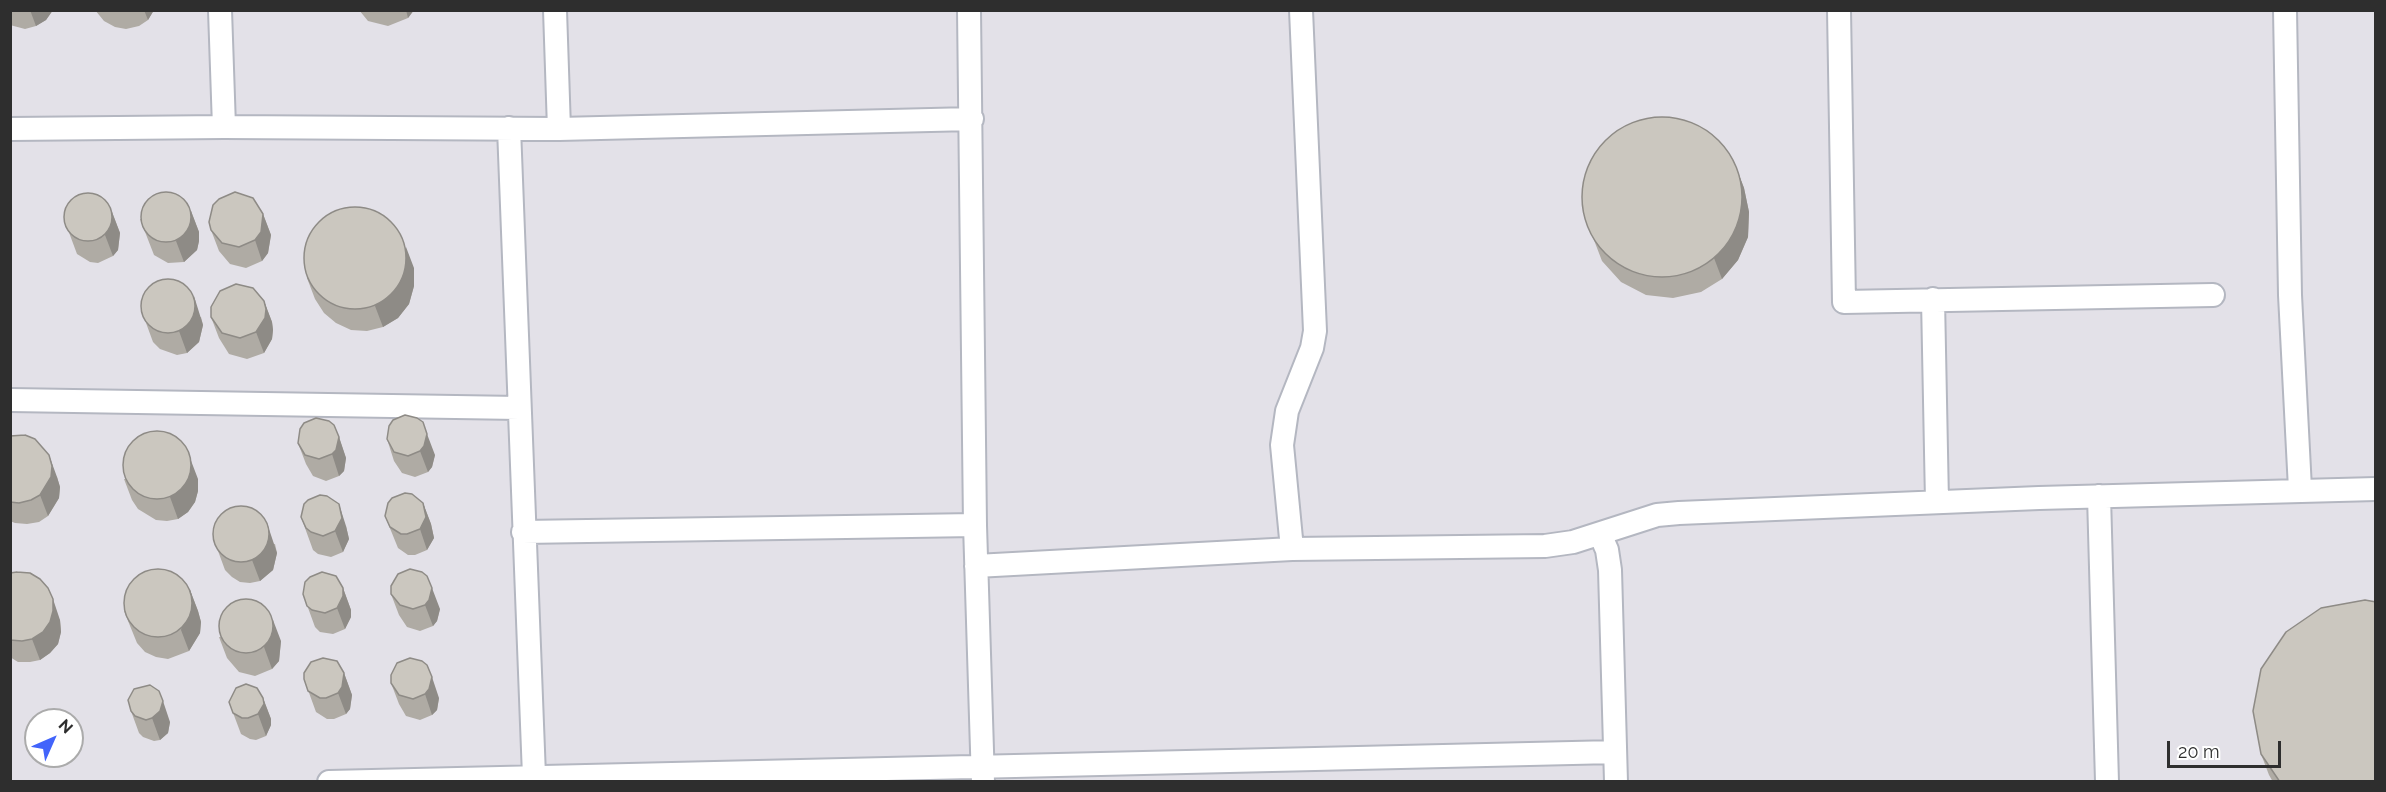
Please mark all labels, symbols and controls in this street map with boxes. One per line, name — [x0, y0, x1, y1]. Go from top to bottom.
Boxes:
north arrow — [24, 708, 84, 768]
text: N — [55, 715, 77, 737]
scale bar — [2170, 729, 2284, 767]
text: 20 m — [2178, 741, 2220, 762]

